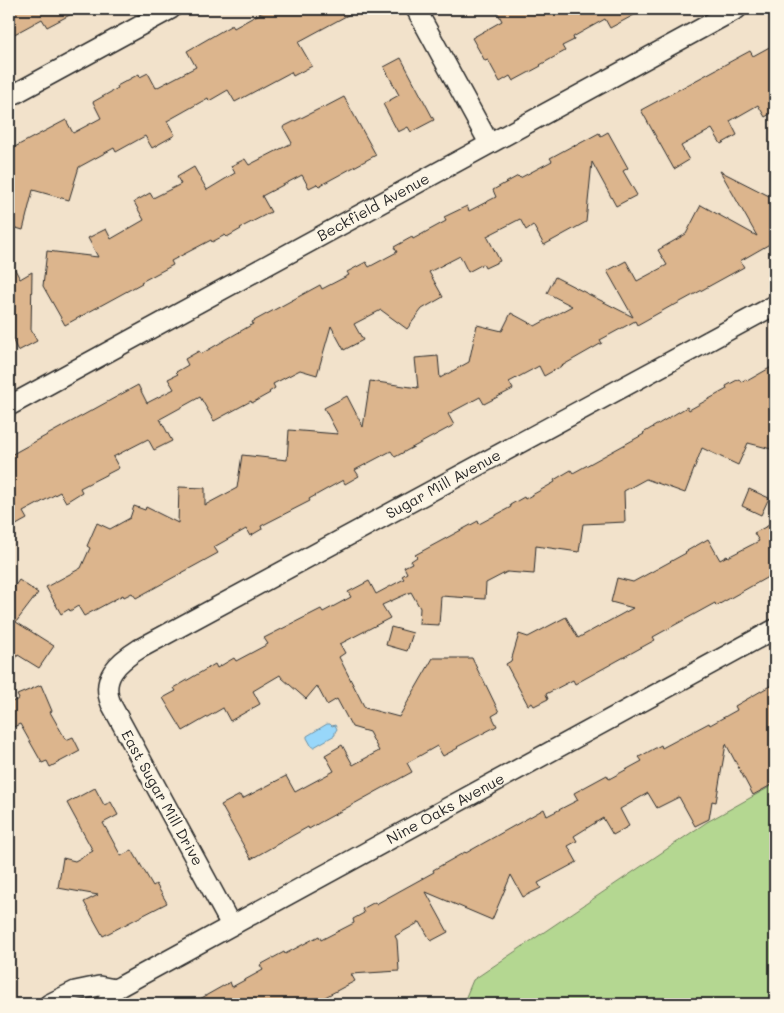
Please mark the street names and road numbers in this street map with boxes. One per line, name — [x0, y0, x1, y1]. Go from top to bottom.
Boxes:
street label: Beckfield Avenue — [313, 168, 433, 245]
street label: Sugar Mill Avenue — [382, 444, 504, 523]
street label: East Sugar Mill Drive — [117, 726, 209, 869]
street label: Nine Oaks Avenue — [383, 768, 508, 848]

